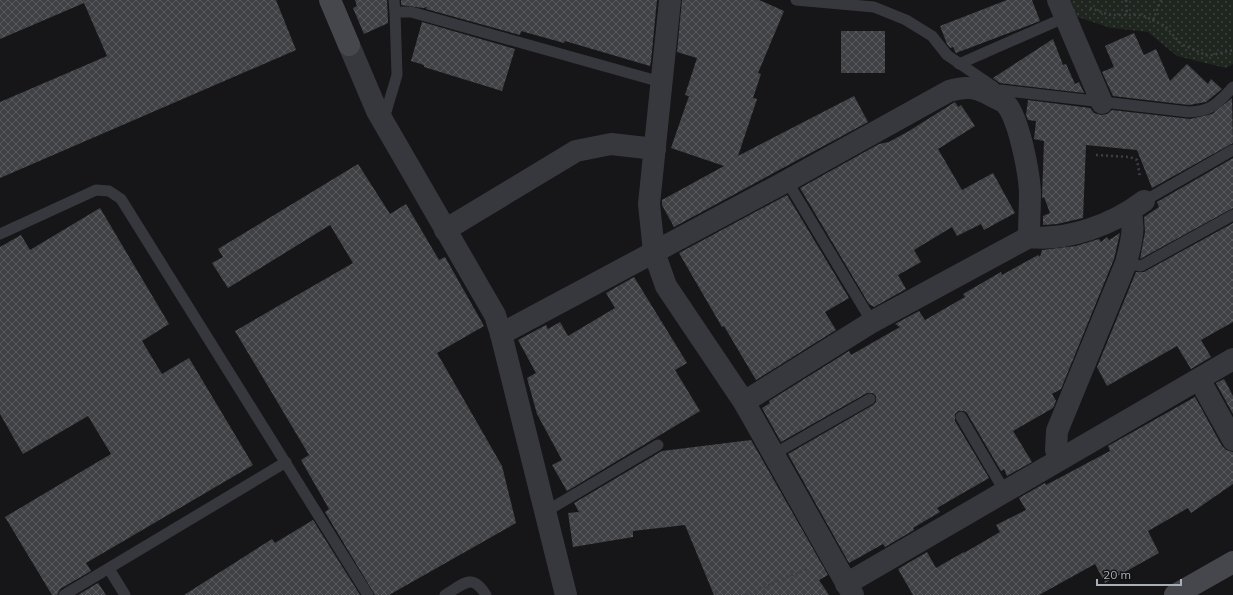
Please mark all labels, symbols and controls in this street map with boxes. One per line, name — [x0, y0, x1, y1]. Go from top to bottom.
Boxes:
scale bar — [1097, 561, 1181, 587]
text: 20 m — [1103, 567, 1131, 582]

